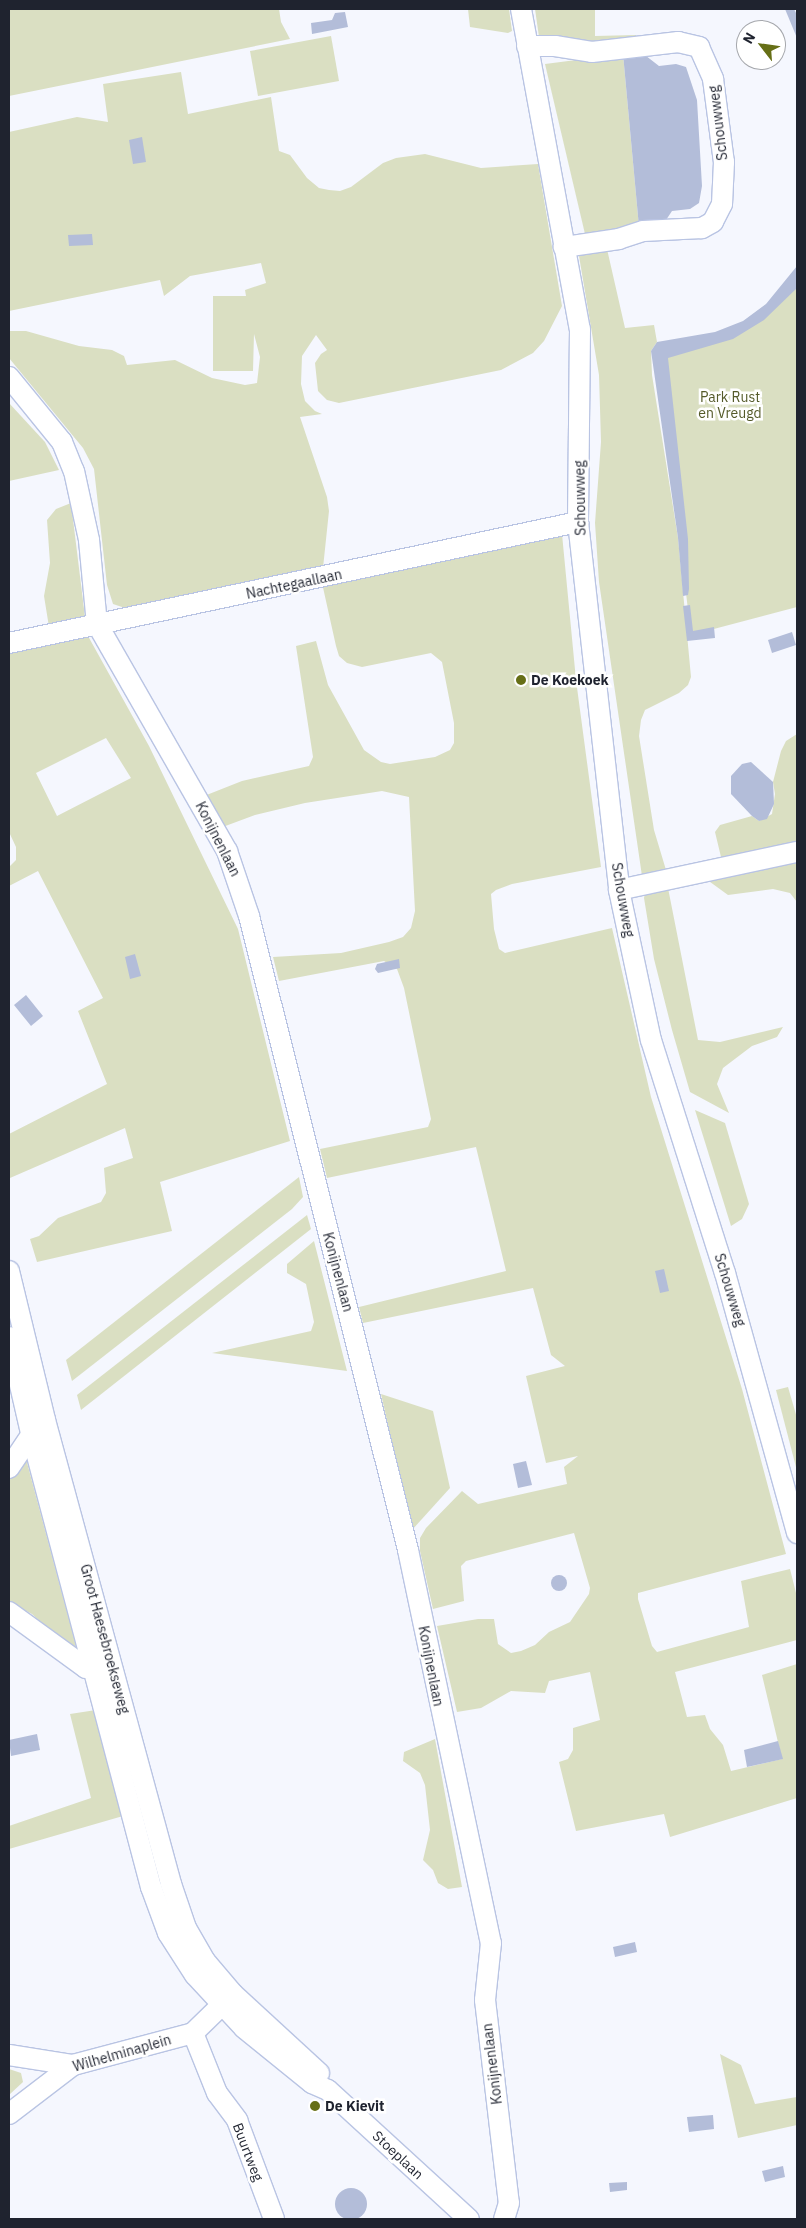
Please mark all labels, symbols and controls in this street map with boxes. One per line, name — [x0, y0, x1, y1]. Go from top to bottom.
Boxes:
north arrow — [736, 20, 786, 70]
text: N — [739, 29, 759, 47]
street label: Schouwweg — [705, 85, 731, 161]
park label: Park Rust en Vreugd — [698, 389, 762, 422]
street label: Schouwweg — [571, 460, 589, 536]
street label: Nachtegaallaan — [244, 566, 344, 602]
place label: De Koekoek — [531, 672, 609, 688]
marker: De Koekoek — [515, 674, 527, 686]
street label: Konijnenlaan — [192, 799, 244, 879]
street label: Schouwweg — [608, 861, 638, 939]
street label: Konijnenlaan — [319, 1230, 357, 1314]
street label: Schouwweg — [711, 1251, 749, 1329]
street label: Groot Haesebroekseweg — [77, 1562, 133, 1716]
street label: Konijnenlaan — [415, 1624, 447, 1708]
street label: Konijnenlaan — [479, 2022, 505, 2106]
street label: Wilhelminaplein — [71, 2031, 173, 2075]
place label: De Kievit — [325, 2098, 384, 2114]
marker: De Kievit — [309, 2100, 321, 2112]
street label: Buurtweg — [229, 2121, 267, 2183]
street label: Stoeplaan — [369, 2127, 427, 2183]

